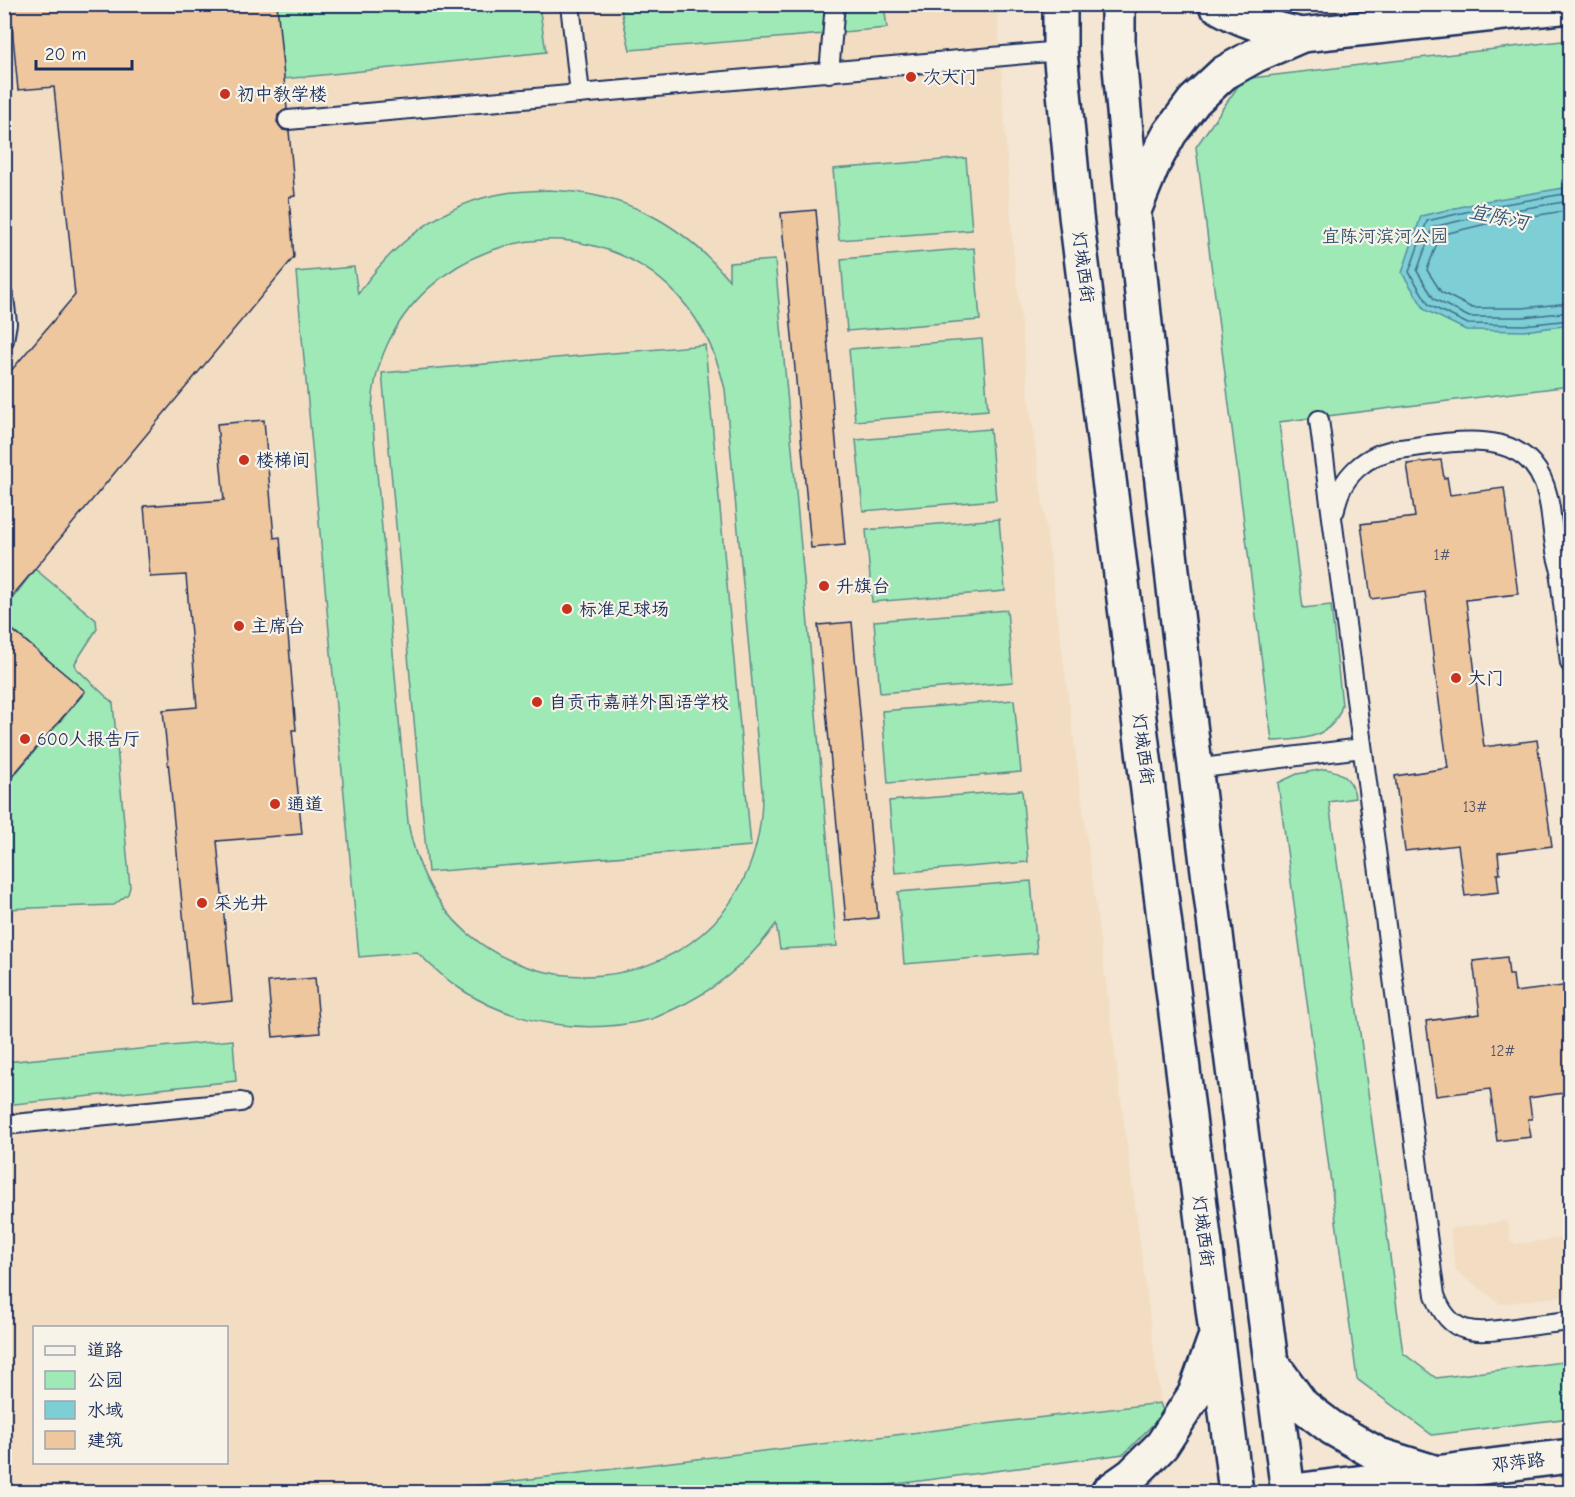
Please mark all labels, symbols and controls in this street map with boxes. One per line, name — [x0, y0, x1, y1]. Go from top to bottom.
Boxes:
scale bar — [36, 33, 132, 71]
text: 20 m — [45, 44, 86, 65]
place label: 次大门 — [923, 67, 977, 88]
marker: 次大门 — [904, 70, 918, 84]
place label: 初中教学楼 — [237, 84, 327, 105]
marker: 初中教学楼 — [218, 87, 232, 101]
water label: 宜陈河 — [1467, 200, 1534, 235]
park label: 宜陈河滨河公园 — [1322, 226, 1448, 247]
street label: 灯城西街 — [1068, 230, 1098, 304]
place label: 楼梯间 — [256, 450, 310, 471]
marker: 楼梯间 — [237, 453, 251, 467]
house number: 1# — [1433, 546, 1451, 564]
place label: 升旗台 — [836, 576, 890, 597]
marker: 升旗台 — [817, 579, 831, 593]
place label: 标准足球场 — [579, 599, 669, 620]
marker: 标准足球场 — [560, 602, 574, 616]
place label: 主席台 — [251, 616, 305, 637]
marker: 主席台 — [232, 619, 246, 633]
place label: 大门 — [1468, 668, 1504, 689]
marker: 大门 — [1449, 671, 1463, 685]
place label: 自贡市嘉祥外国语学校 — [549, 692, 729, 713]
marker: 自贡市嘉祥外国语学校 — [530, 695, 544, 709]
street label: 灯城西街 — [1128, 712, 1158, 786]
place label: 600人报告厅 — [37, 729, 141, 750]
marker: 600人报告厅 — [18, 732, 32, 746]
place label: 通道 — [287, 794, 323, 815]
marker: 通道 — [268, 797, 282, 811]
house number: 13# — [1463, 798, 1487, 816]
place label: 采光井 — [214, 893, 268, 914]
marker: 采光井 — [195, 896, 209, 910]
house number: 12# — [1491, 1042, 1515, 1060]
street label: 灯城西街 — [1188, 1194, 1218, 1268]
legend — [33, 1326, 228, 1464]
text: 道路 — [87, 1340, 123, 1361]
text: 公园 — [87, 1370, 123, 1391]
text: 水域 — [87, 1400, 123, 1421]
text: 建筑 — [87, 1430, 123, 1451]
street label: 邓萍路 — [1490, 1449, 1546, 1477]

